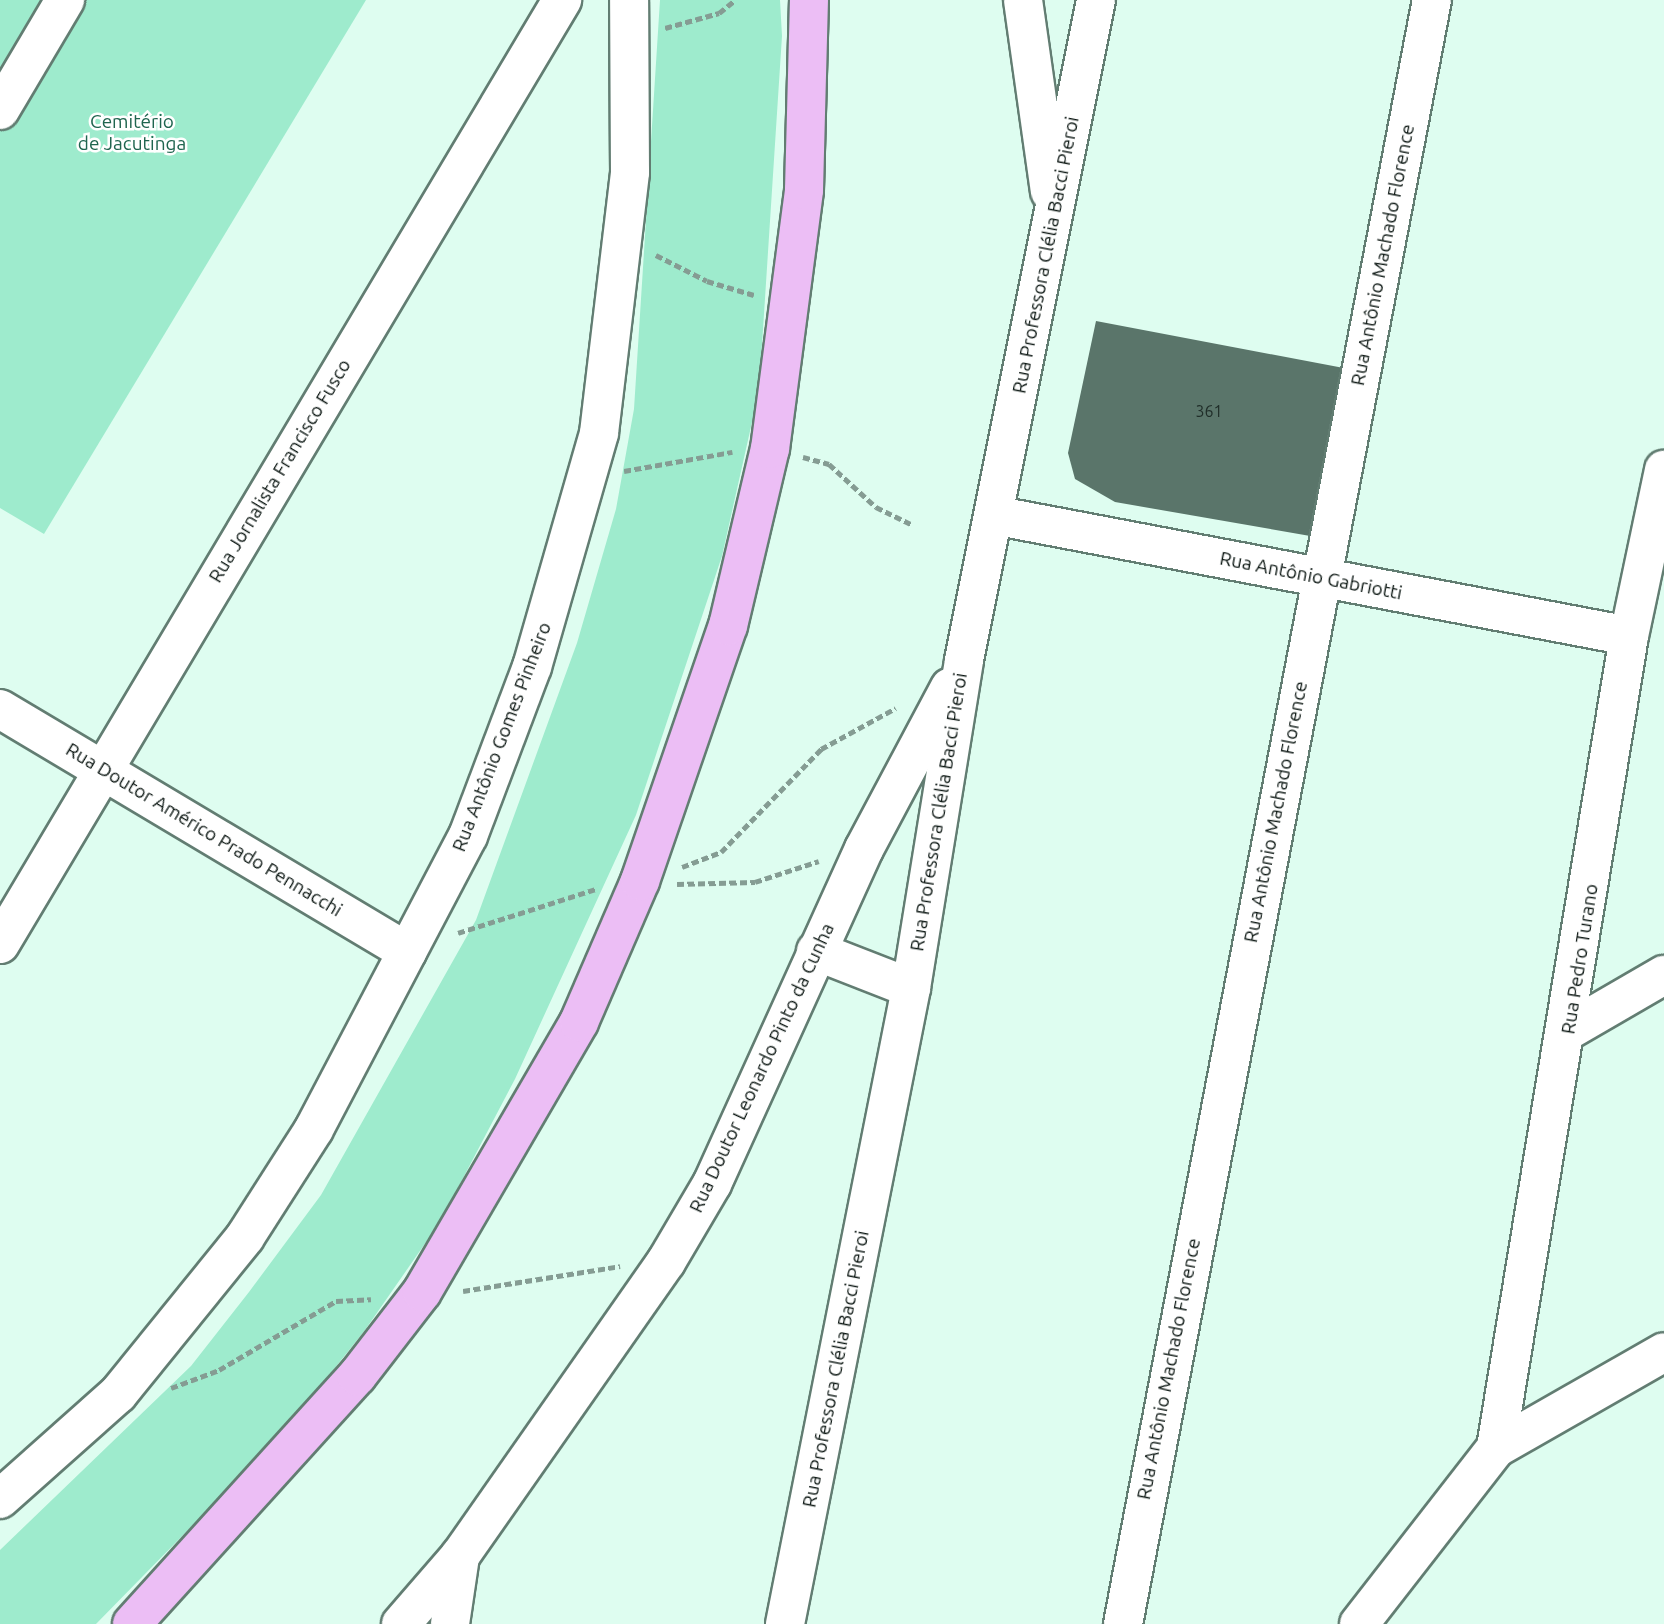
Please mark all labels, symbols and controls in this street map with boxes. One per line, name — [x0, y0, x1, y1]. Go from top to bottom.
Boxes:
park label: Cemitério de Jacutinga — [78, 111, 186, 155]
street label: Rua Professora Clélia Bacci Pieroi — [1008, 115, 1084, 395]
street label: Rua Antônio Machado Florence — [1346, 122, 1420, 388]
street label: Rua Jornalista Francisco Fusco — [204, 355, 356, 587]
house number: 361 — [1195, 401, 1223, 421]
street label: Rua Antônio Gabriotti — [1218, 547, 1404, 605]
street label: Rua Antônio Gomes Pinheiro — [448, 619, 556, 855]
street label: Rua Professora Clélia Bacci Pieroi — [906, 671, 972, 953]
street label: Rua Antônio Machado Florence — [1239, 679, 1313, 945]
street label: Rua Doutor Américo Prado Pennacchi — [62, 738, 346, 922]
street label: Rua Pedro Turano — [1557, 882, 1603, 1036]
street label: Rua Doutor Leonardo Pinto da Cunha — [685, 920, 839, 1216]
street label: Rua Professora Clélia Bacci Pieroi — [798, 1229, 874, 1509]
street label: Rua Antônio Machado Florence — [1132, 1236, 1206, 1502]

